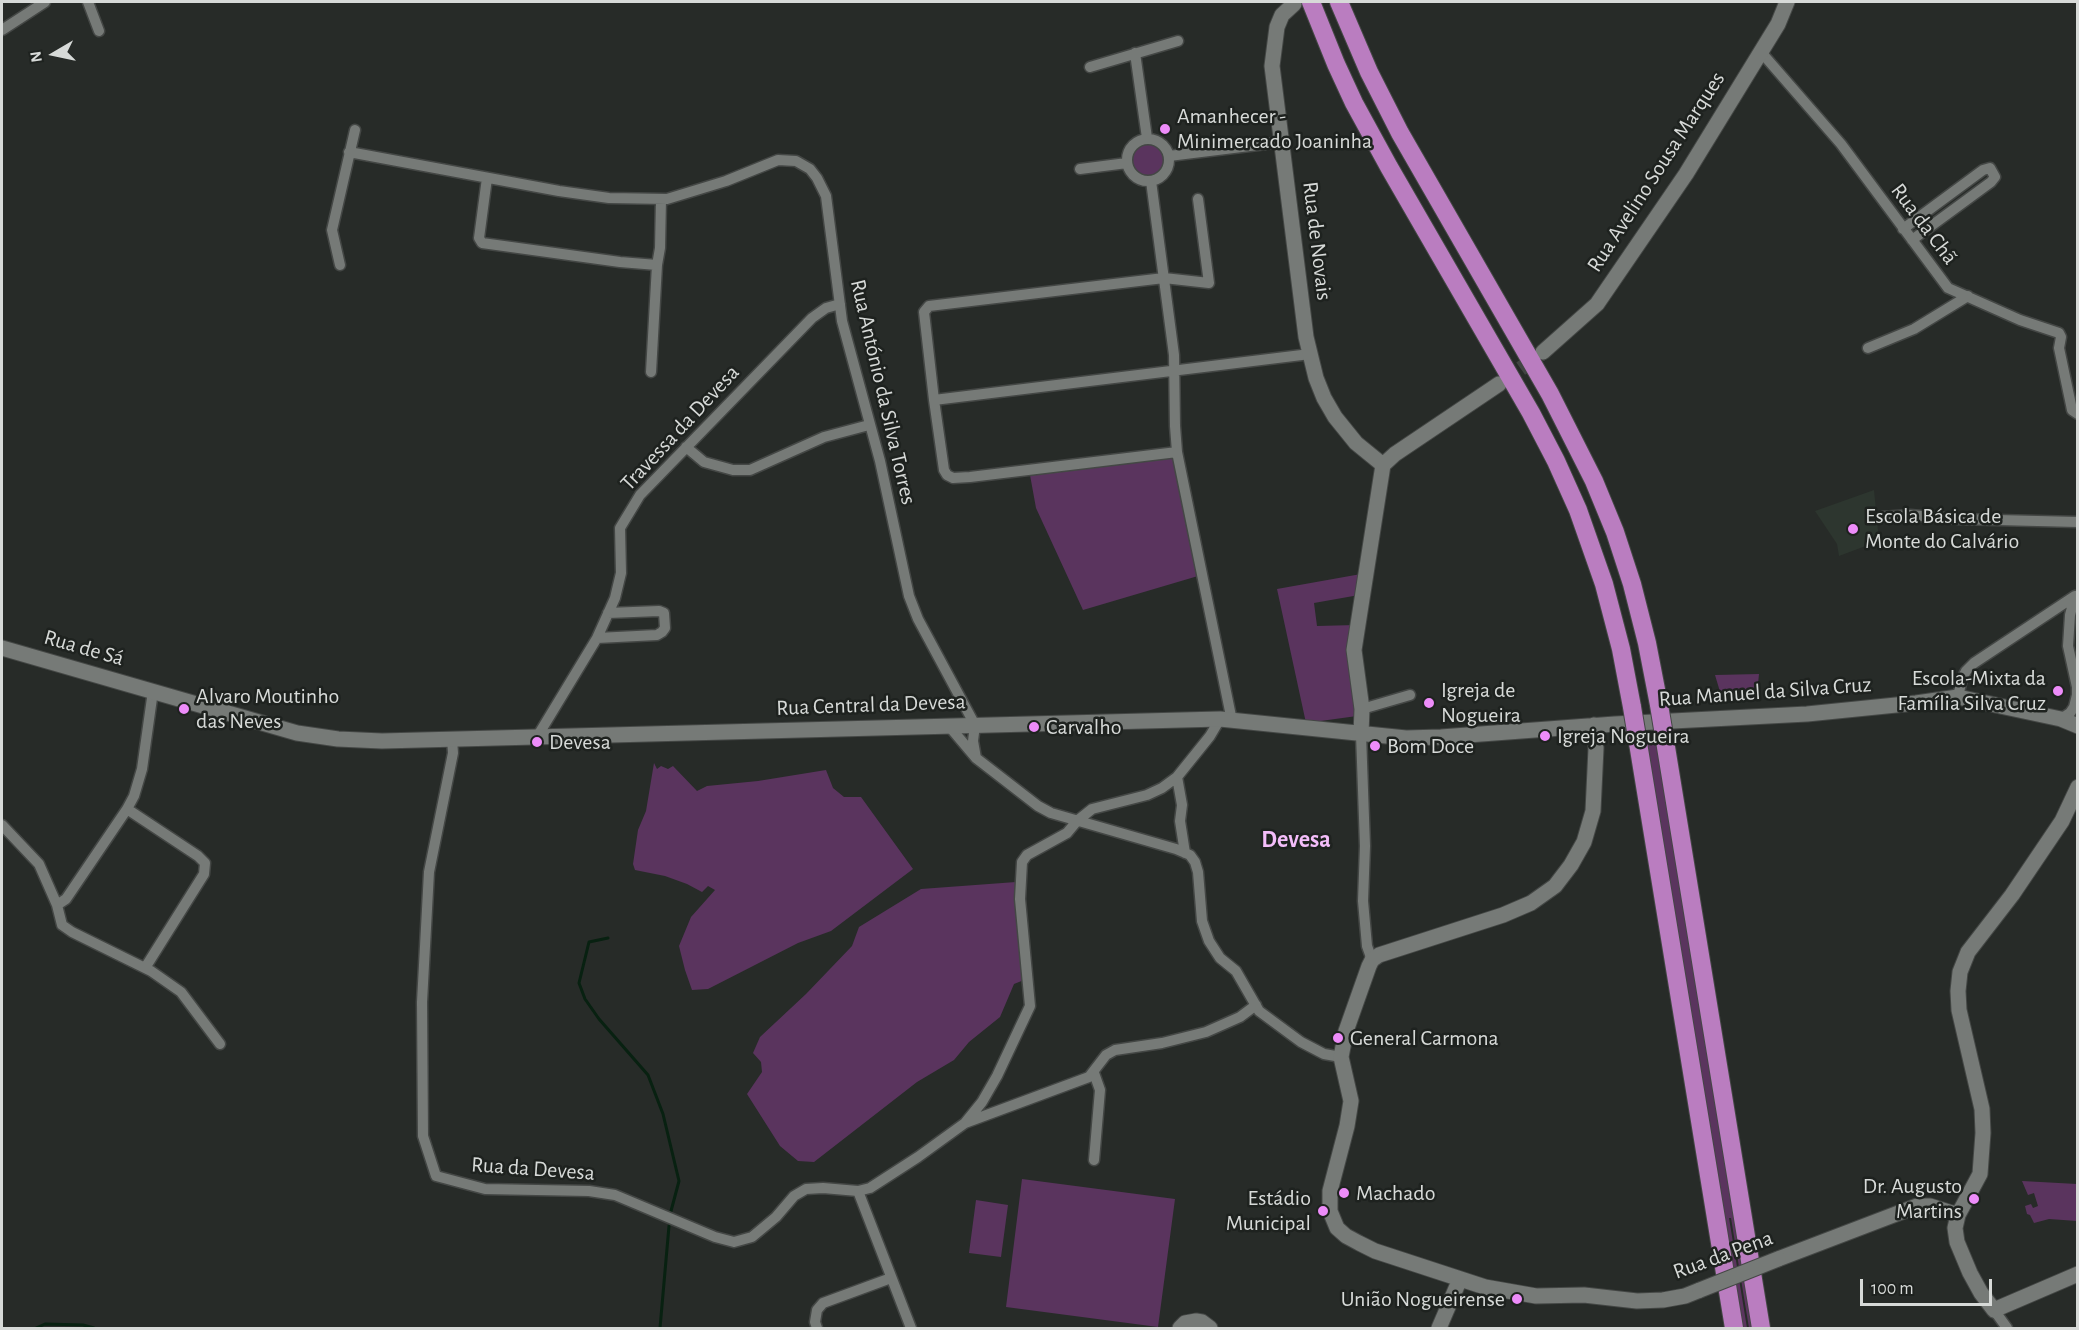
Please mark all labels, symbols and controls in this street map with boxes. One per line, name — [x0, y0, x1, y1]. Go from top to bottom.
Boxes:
north arrow — [24, 24, 84, 84]
text: N — [27, 50, 45, 64]
street label: Rua Avelino Sousa Marques — [1581, 67, 1731, 277]
place label: Amanhecer - Minimercado Joaninha — [1177, 103, 1372, 154]
marker: Amanhecer - Minimercado Joaninha — [1158, 122, 1172, 136]
street label: Rua da Chã — [1885, 178, 1963, 270]
street label: Rua de Novais — [1297, 180, 1337, 302]
street label: Rua António da Silva Torres — [844, 277, 922, 507]
street label: Travessa da Devesa — [615, 360, 745, 496]
place label: Escola Básica de Monte do Calvário — [1865, 503, 2019, 554]
marker: Escola Básica de Monte do Calvário — [1846, 522, 1860, 536]
street label: Rua de Sá — [41, 624, 127, 672]
place label: Escola-Mixta da Família Silva Cruz — [1897, 665, 2046, 716]
street label: Rua Manuel da Silva Cruz — [1658, 671, 1872, 713]
place label: Igreja de Nogueira — [1441, 677, 1521, 728]
place label: Alvaro Moutinho das Neves — [196, 683, 339, 734]
marker: Escola-Mixta da Família Silva Cruz — [2051, 684, 2065, 698]
street label: Rua Central da Devesa — [776, 689, 966, 721]
marker: Igreja de Nogueira — [1422, 696, 1436, 710]
marker: Alvaro Moutinho das Neves — [177, 702, 191, 716]
place label: Carvalho — [1046, 714, 1122, 740]
marker: Carvalho — [1027, 720, 1041, 734]
place label: Igreja Nogueira — [1557, 723, 1690, 749]
place label: Devesa — [549, 729, 611, 755]
marker: Igreja Nogueira — [1538, 729, 1552, 743]
place label: Bom Doce — [1387, 733, 1474, 759]
marker: Devesa — [530, 735, 544, 749]
marker: Bom Doce — [1368, 739, 1382, 753]
district label: Devesa — [1261, 826, 1331, 854]
place label: General Carmona — [1350, 1025, 1499, 1051]
marker: General Carmona — [1331, 1031, 1345, 1045]
street label: Rua da Devesa — [470, 1152, 596, 1186]
place label: Dr. Augusto Martins — [1863, 1173, 1962, 1224]
place label: Machado — [1356, 1180, 1436, 1206]
place label: Estádio Municipal — [1226, 1185, 1311, 1236]
marker: Machado — [1337, 1186, 1351, 1200]
marker: Dr. Augusto Martins — [1967, 1192, 1981, 1206]
marker: Estádio Municipal — [1316, 1204, 1330, 1218]
street label: Rua da Pena — [1670, 1225, 1776, 1285]
scale bar — [1863, 1267, 1995, 1305]
text: 100 m — [1871, 1280, 1914, 1298]
place label: União Nogueirense — [1341, 1286, 1505, 1312]
marker: União Nogueirense — [1510, 1292, 1524, 1306]

